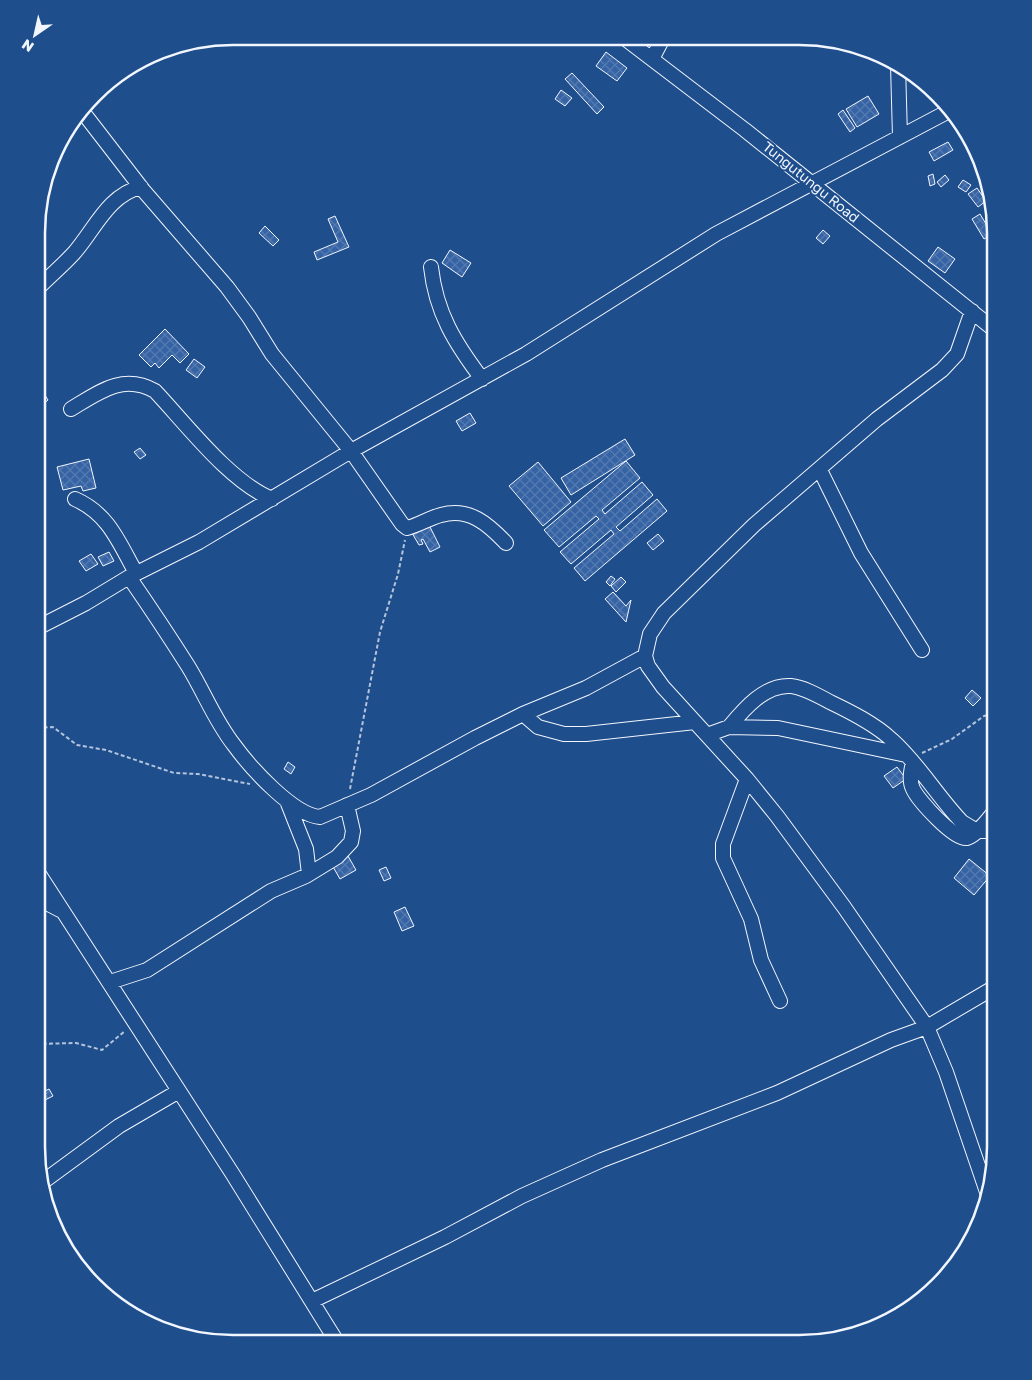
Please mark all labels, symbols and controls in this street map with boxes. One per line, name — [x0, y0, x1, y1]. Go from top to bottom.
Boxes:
north arrow — [10, 10, 60, 60]
text: N — [18, 36, 37, 56]
street label: Tungutungu Road — [760, 138, 863, 226]

